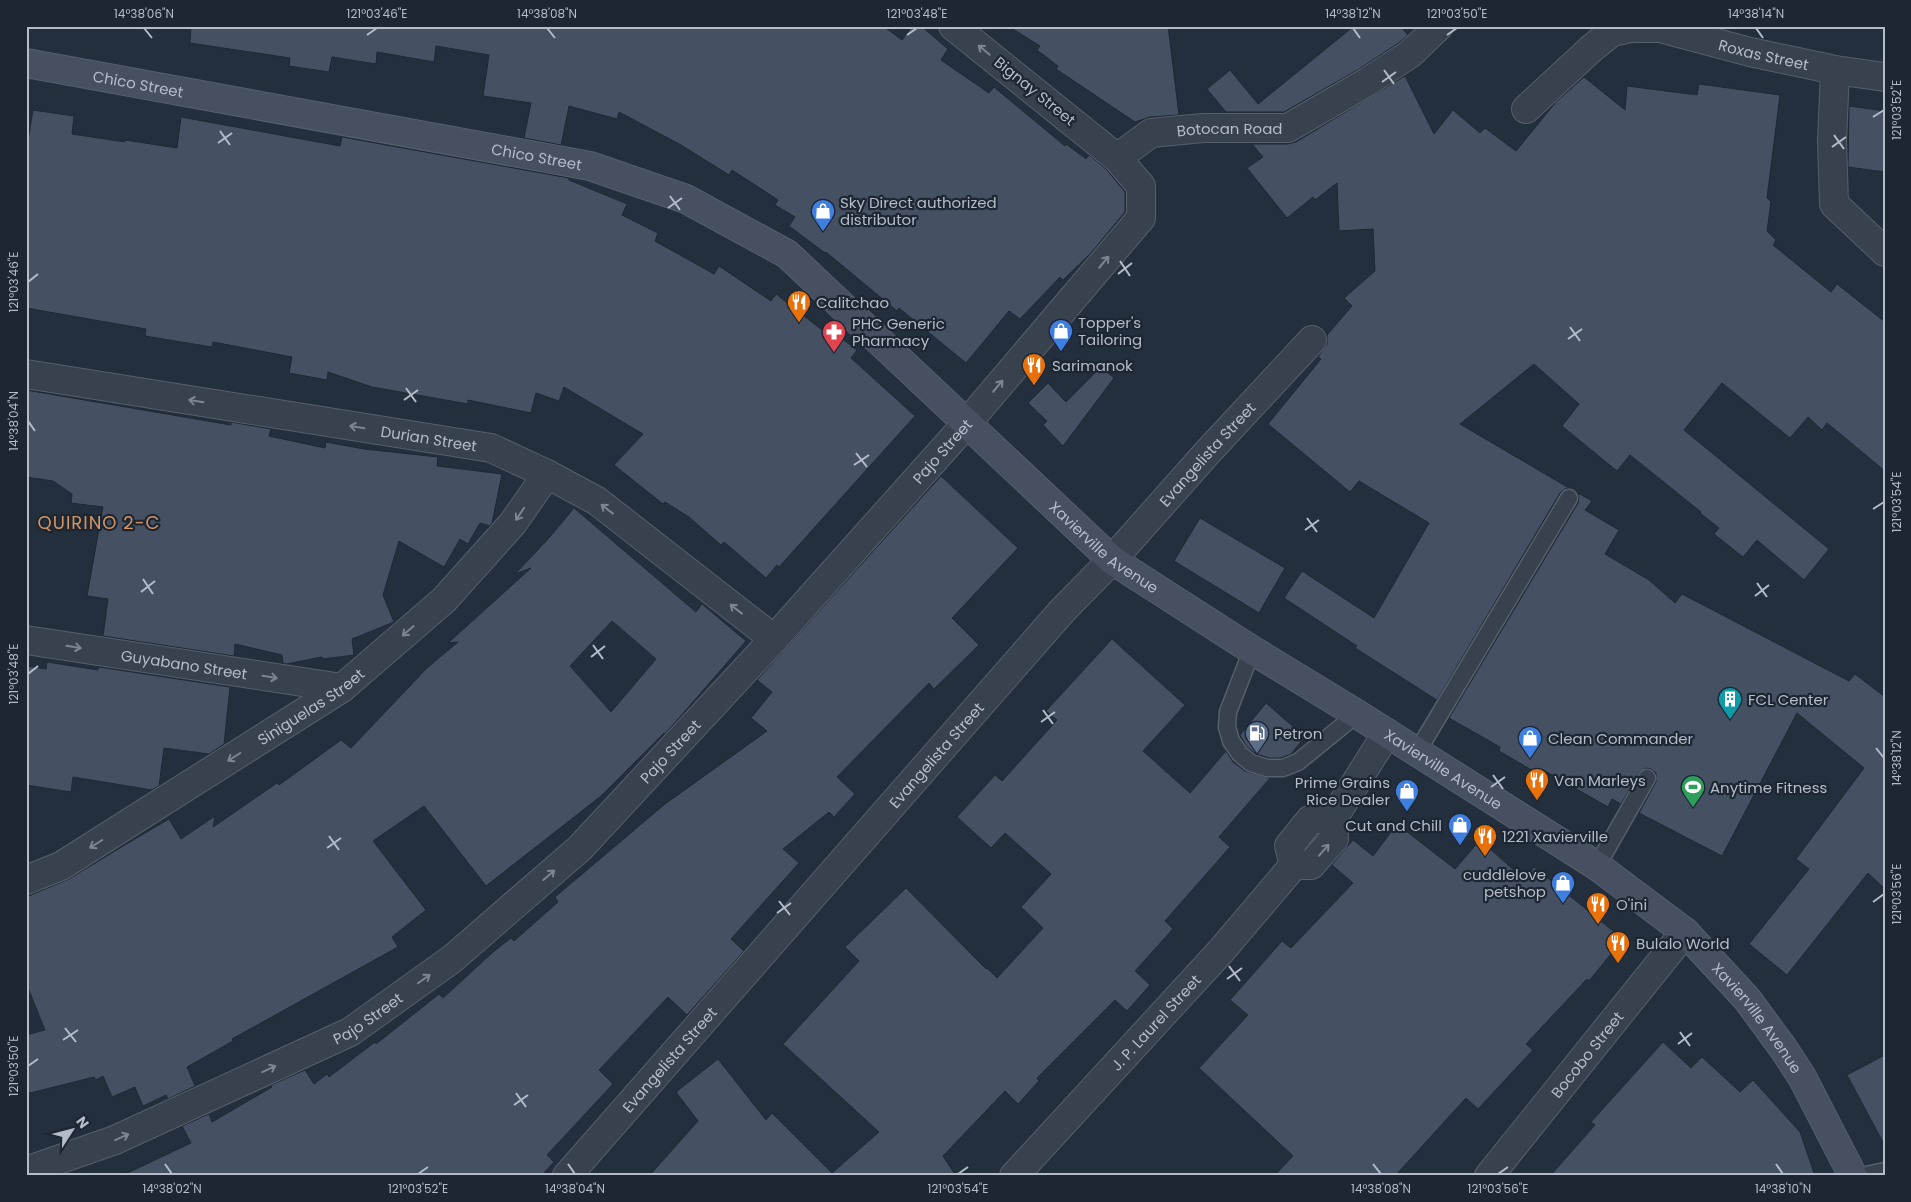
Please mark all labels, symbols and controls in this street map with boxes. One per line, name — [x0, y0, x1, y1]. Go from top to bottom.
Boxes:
text: 14°38'06"N — [114, 5, 174, 22]
text: 121°03'46"E — [347, 5, 407, 22]
text: 14°38'08"N — [517, 5, 577, 22]
text: 121°03'48"E — [887, 5, 947, 22]
text: 14°38'12"N — [1325, 5, 1381, 22]
text: 121°03'50"E — [1427, 5, 1487, 22]
text: 14°38'14"N — [1728, 5, 1784, 22]
street label: Roxas Street — [1716, 34, 1811, 75]
one-way arrow — [978, 44, 991, 55]
street label: Bignay Street — [990, 52, 1080, 130]
street label: Chico Street — [91, 65, 185, 102]
text: 121°03'52"E — [1888, 80, 1905, 140]
street label: Botocan Road — [1176, 118, 1282, 141]
street label: Chico Street — [490, 138, 584, 175]
place label: Sky Direct authorized distributor — [840, 192, 997, 230]
shop icon: Sky Direct authorized distributor — [810, 198, 836, 232]
text: 121°03'46"E — [5, 252, 22, 312]
one-way arrow — [1098, 256, 1109, 269]
restaurant icon: Calitchao — [786, 289, 812, 323]
place label: Calitchao — [816, 292, 889, 313]
place label: Topper's Tailoring — [1078, 312, 1142, 350]
place label: PHC Generic Pharmacy — [852, 313, 945, 351]
shop icon: Topper's Tailoring — [1048, 318, 1074, 352]
pharmacy icon: PHC Generic Pharmacy — [821, 319, 847, 353]
restaurant icon: Sarimanok — [1021, 352, 1047, 386]
place label: Sarimanok — [1052, 355, 1133, 376]
one-way arrow — [993, 379, 1004, 392]
text: 14°38'04"N — [5, 391, 22, 451]
one-way arrow — [189, 396, 205, 406]
street label: Evangelista Street — [1154, 397, 1260, 511]
street label: Pajo Street — [907, 414, 977, 488]
street label: Durian Street — [379, 420, 479, 456]
one-way arrow — [349, 422, 365, 432]
text: 121°03'54"E — [1888, 472, 1905, 532]
street label: Xavierville Avenue — [1045, 496, 1163, 598]
one-way arrow — [601, 503, 614, 514]
one-way arrow — [514, 507, 525, 521]
district label: QUIRINO 2-C — [38, 510, 160, 535]
one-way arrow — [730, 603, 743, 614]
one-way arrow — [401, 626, 414, 637]
one-way arrow — [66, 643, 82, 653]
text: 121°03'48"E — [5, 644, 22, 704]
street label: Guyabano Street — [120, 644, 249, 684]
street label: Siniguelas Street — [253, 663, 369, 750]
one-way arrow — [261, 672, 277, 682]
building icon: FCL Center — [1717, 686, 1743, 720]
place label: FCL Center — [1748, 689, 1829, 710]
street label: Evangelista Street — [884, 697, 988, 812]
street label: Pajo Street — [635, 715, 705, 788]
fuel station icon: Petron — [1244, 720, 1270, 754]
place label: Petron — [1274, 723, 1322, 744]
street label: Xavierville Avenue — [1381, 724, 1506, 814]
shop icon: Clean Commander — [1517, 725, 1543, 759]
place label: Clean Commander — [1548, 728, 1694, 749]
text: 14°38'12"N — [1888, 730, 1905, 786]
one-way arrow — [227, 752, 241, 762]
restaurant icon: Van Marleys — [1524, 767, 1550, 801]
place label: Van Marleys — [1554, 770, 1646, 791]
place label: Prime Grains Rice Dealer — [1295, 772, 1390, 810]
sports icon: Anytime Fitness — [1680, 774, 1706, 808]
place label: Anytime Fitness — [1710, 777, 1828, 798]
shop icon: Prime Grains Rice Dealer — [1394, 778, 1420, 812]
shop icon: Cut and Chill — [1447, 812, 1473, 846]
place label: Cut and Chill — [1345, 815, 1442, 836]
restaurant icon: 1221 Xavierville — [1472, 823, 1498, 857]
place label: 1221 Xavierville — [1502, 826, 1608, 847]
one-way arrow — [90, 839, 104, 849]
one-way arrow — [1318, 844, 1330, 857]
place label: cuddlelove petshop — [1463, 864, 1546, 902]
text: 121°03'56"E — [1888, 864, 1905, 924]
one-way arrow — [542, 870, 555, 881]
shop icon: cuddlelove petshop — [1550, 870, 1576, 904]
restaurant icon: O'ini — [1585, 891, 1611, 925]
place label: O'ini — [1616, 894, 1647, 915]
restaurant icon: Bulalo World — [1605, 930, 1631, 964]
place label: Bulalo World — [1636, 933, 1730, 954]
street label: Xavierville Avenue — [1707, 957, 1807, 1077]
street label: J. P. Laurel Street — [1106, 970, 1205, 1075]
one-way arrow — [417, 974, 431, 984]
street label: Pajo Street — [329, 987, 407, 1049]
street label: Evangelista Street — [617, 1002, 721, 1117]
street label: Bocobo Street — [1546, 1007, 1628, 1102]
text: 121°03'50"E — [5, 1036, 22, 1096]
one-way arrow — [261, 1064, 276, 1074]
north arrow — [48, 1104, 98, 1154]
text: N — [71, 1112, 94, 1132]
one-way arrow — [114, 1132, 129, 1141]
text: 14°38'02"N — [142, 1180, 202, 1197]
text: 121°03'52"E — [388, 1180, 448, 1197]
text: 14°38'04"N — [545, 1180, 605, 1197]
text: 121°03'54"E — [928, 1180, 988, 1197]
text: 14°38'08"N — [1351, 1180, 1411, 1197]
text: 121°03'56"E — [1468, 1180, 1528, 1197]
text: 14°38'10"N — [1755, 1180, 1811, 1197]

